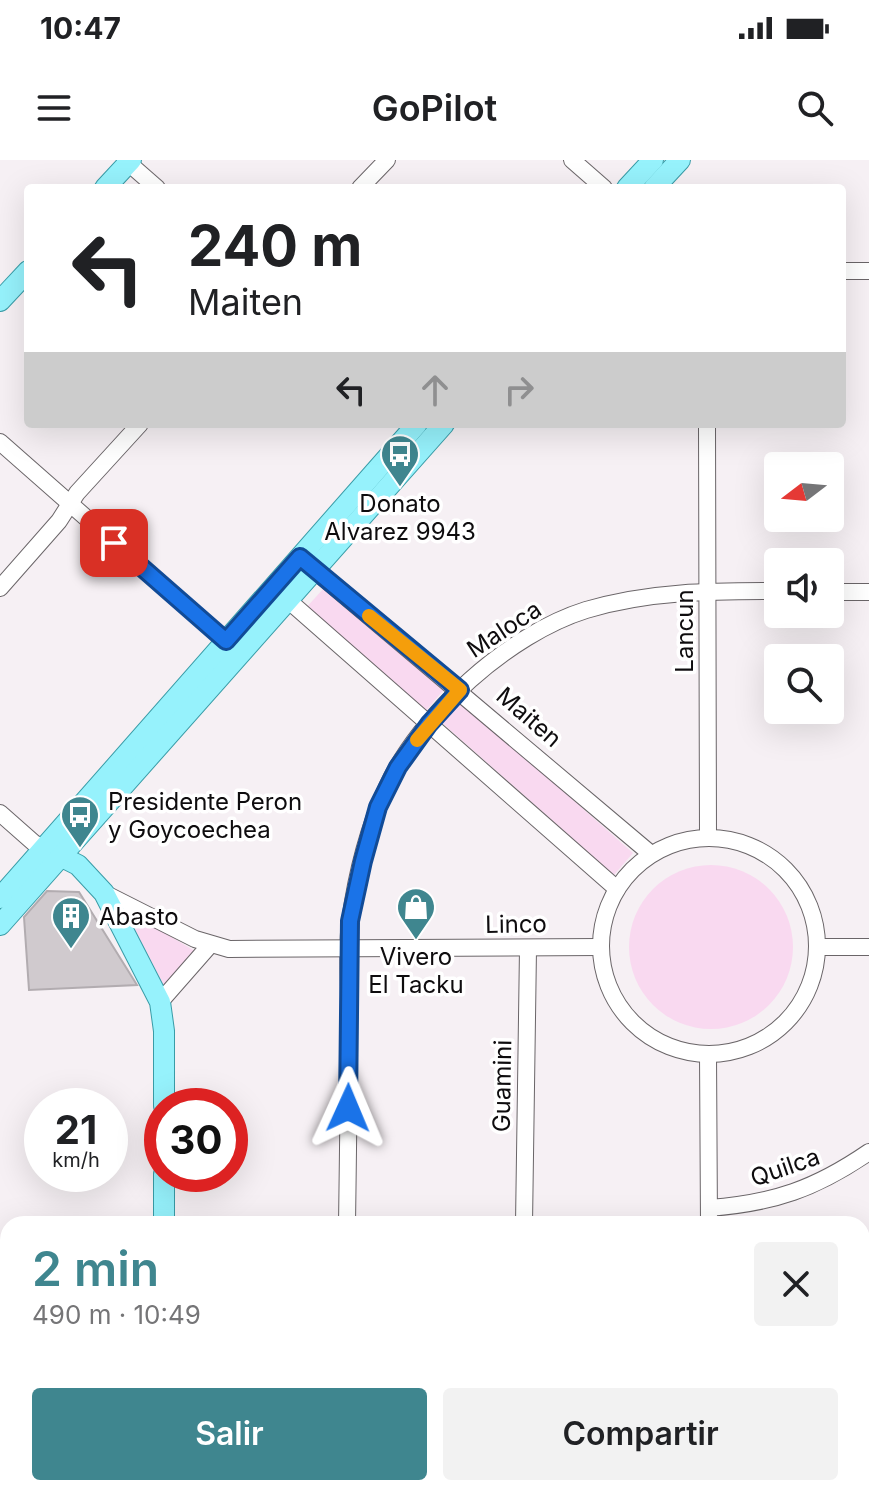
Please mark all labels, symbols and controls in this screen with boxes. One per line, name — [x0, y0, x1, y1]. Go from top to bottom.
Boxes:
text: 10:47 — [40, 10, 121, 46]
icon: menu — [32, 86, 76, 130]
text: GoPilot — [372, 86, 497, 130]
icon: search — [793, 86, 837, 130]
text: 240 m — [188, 212, 362, 280]
icon: left — [56, 216, 160, 320]
text: Maiten — [188, 280, 303, 324]
icon: left — [329, 368, 373, 412]
icon: ahead — [413, 368, 457, 412]
icon: right — [497, 368, 541, 412]
bus stop icon: Donato Alvarez 9943 — [379, 433, 421, 488]
north arrow — [764, 452, 844, 532]
map controls — [764, 452, 844, 724]
place label: Donato Alvarez 9943 — [324, 489, 476, 546]
pin — [80, 509, 148, 577]
icon: arrive — [92, 521, 136, 565]
button: sound — [764, 548, 844, 628]
street label: Lancun — [670, 589, 699, 673]
street label: Maloca — [461, 594, 547, 664]
button: search — [764, 644, 844, 724]
street label: Maiten — [491, 681, 567, 753]
place label: Presidente Peron y Goycoechea — [108, 787, 302, 844]
bus stop icon: Presidente Peron y Goycoechea — [59, 794, 101, 849]
shop icon: Vivero El Tacku — [395, 886, 437, 941]
building icon: Abasto — [50, 895, 92, 950]
place label: Abasto — [99, 902, 179, 931]
street label: Linco — [485, 909, 547, 939]
place label: Vivero El Tacku — [368, 942, 464, 999]
street label: Guamini — [487, 1040, 517, 1132]
position arrow — [306, 1066, 390, 1150]
speed limit sign: 30 — [144, 1088, 248, 1192]
text: 21 — [55, 1105, 97, 1154]
street label: Quilca — [746, 1142, 824, 1192]
text: km/h — [52, 1148, 100, 1172]
text: 2 min — [32, 1239, 159, 1298]
button: close — [754, 1242, 838, 1326]
text: 490 m · 10:49 — [32, 1299, 201, 1330]
button: Salir — [32, 1388, 427, 1480]
button: Compartir — [443, 1388, 838, 1480]

